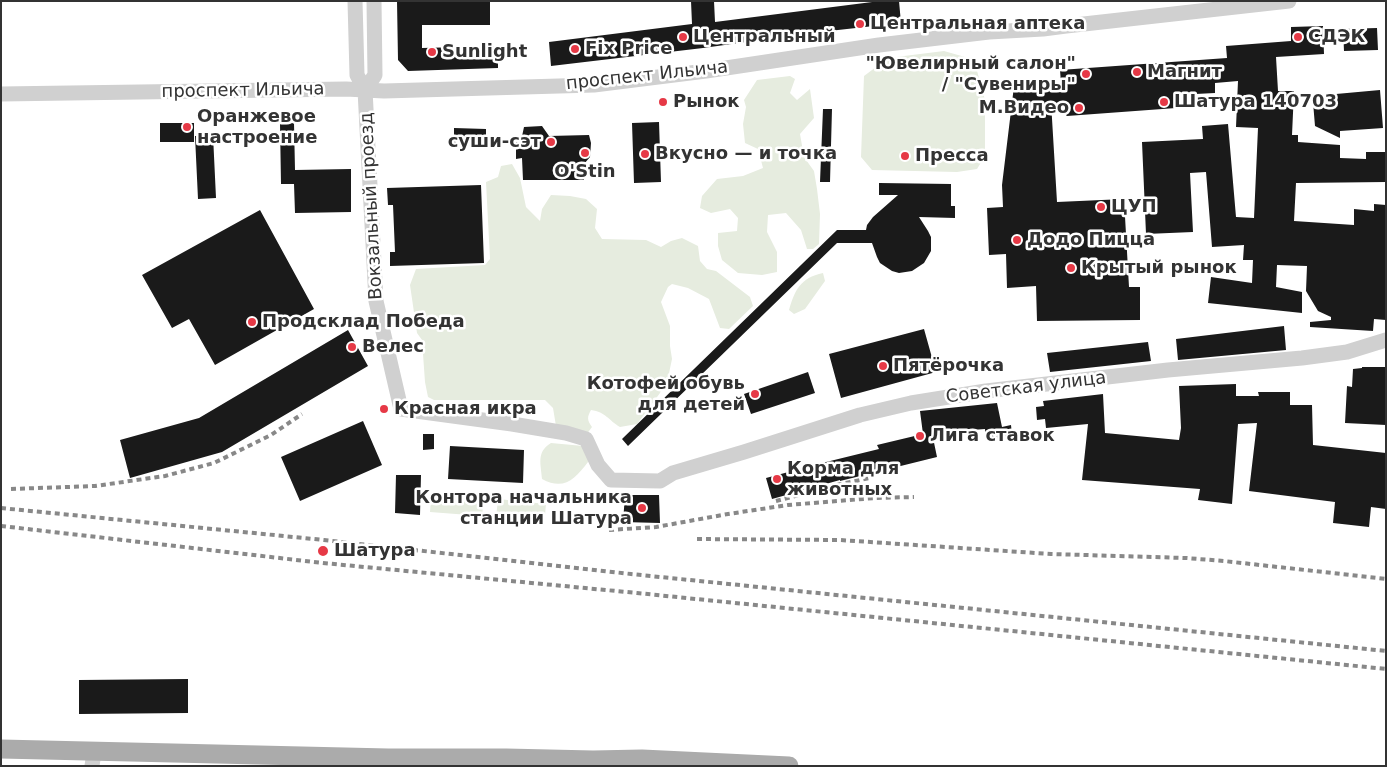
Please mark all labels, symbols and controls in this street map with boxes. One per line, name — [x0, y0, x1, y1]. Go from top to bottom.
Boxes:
place label: Центральная аптека — [870, 13, 1085, 35]
marker: Центральная аптека — [854, 18, 866, 30]
place label: Центральный — [693, 26, 836, 48]
place label: СДЭК — [1308, 26, 1365, 48]
marker: Центральный — [677, 31, 689, 43]
marker: СДЭК — [1292, 31, 1304, 43]
place label: Fix Price — [585, 38, 672, 60]
place label: Sunlight — [442, 41, 527, 63]
marker: Fix Price — [569, 43, 581, 55]
marker: Sunlight — [426, 46, 438, 58]
place label: "Ювелирный салон" / "Сувениры" — [865, 53, 1076, 96]
street label: проспект Ильича — [565, 57, 729, 95]
place label: Магнит — [1147, 61, 1222, 83]
marker: Магнит — [1131, 66, 1143, 78]
marker: "Ювелирный салон" / "Сувениры" — [1080, 68, 1092, 80]
street label: проспект Ильича — [161, 79, 325, 103]
place label: Рынок — [673, 91, 739, 113]
place label: Шатура 140703 — [1174, 91, 1337, 113]
marker: Рынок — [657, 96, 669, 108]
marker: Шатура 140703 — [1158, 96, 1170, 108]
place label: М.Видео — [979, 97, 1069, 119]
marker: М.Видео — [1073, 102, 1085, 114]
place label: Оранжевое настроение — [197, 106, 317, 148]
street label: Вокзальный проезд — [356, 112, 388, 300]
marker: Оранжевое настроение — [181, 121, 193, 133]
place label: суши-сэт — [448, 131, 541, 153]
marker: суши-сэт — [545, 136, 557, 148]
place label: Вкусно — и точка — [655, 143, 837, 165]
place label: Пресса — [915, 145, 989, 167]
marker: O'Stin — [579, 147, 591, 159]
marker: Вкусно — и точка — [639, 148, 651, 160]
marker: Пресса — [899, 150, 911, 162]
place label: O'Stin — [554, 161, 616, 183]
place label: ЦУП — [1111, 196, 1157, 218]
marker: ЦУП — [1095, 201, 1107, 213]
place label: Додо Пицца — [1027, 229, 1155, 251]
marker: Додо Пицца — [1011, 234, 1023, 246]
place label: Крытый рынок — [1081, 257, 1237, 279]
marker: Крытый рынок — [1065, 262, 1077, 274]
place label: Продсклад Победа — [262, 311, 465, 333]
marker: Продсклад Победа — [246, 316, 258, 328]
place label: Велес — [362, 336, 424, 358]
marker: Велес — [346, 341, 358, 353]
place label: Пятёрочка — [893, 355, 1004, 377]
marker: Пятёрочка — [877, 360, 889, 372]
street label: Советская улица — [945, 367, 1107, 409]
place label: Котофей обувь для детей — [587, 373, 745, 416]
marker: Котофей обувь для детей — [749, 388, 761, 400]
place label: Красная икра — [394, 398, 537, 420]
marker: Красная икра — [378, 403, 390, 415]
place label: Лига ставок — [930, 425, 1055, 447]
marker: Лига ставок — [914, 430, 926, 442]
place label: Корма для животных — [787, 458, 899, 500]
marker: Корма для животных — [771, 473, 783, 485]
place label: Контора начальника станции Шатура — [415, 487, 632, 530]
marker: Контора начальника станции Шатура — [636, 502, 648, 514]
place label: Шатура — [334, 540, 416, 562]
marker: Шатура — [316, 544, 330, 558]

